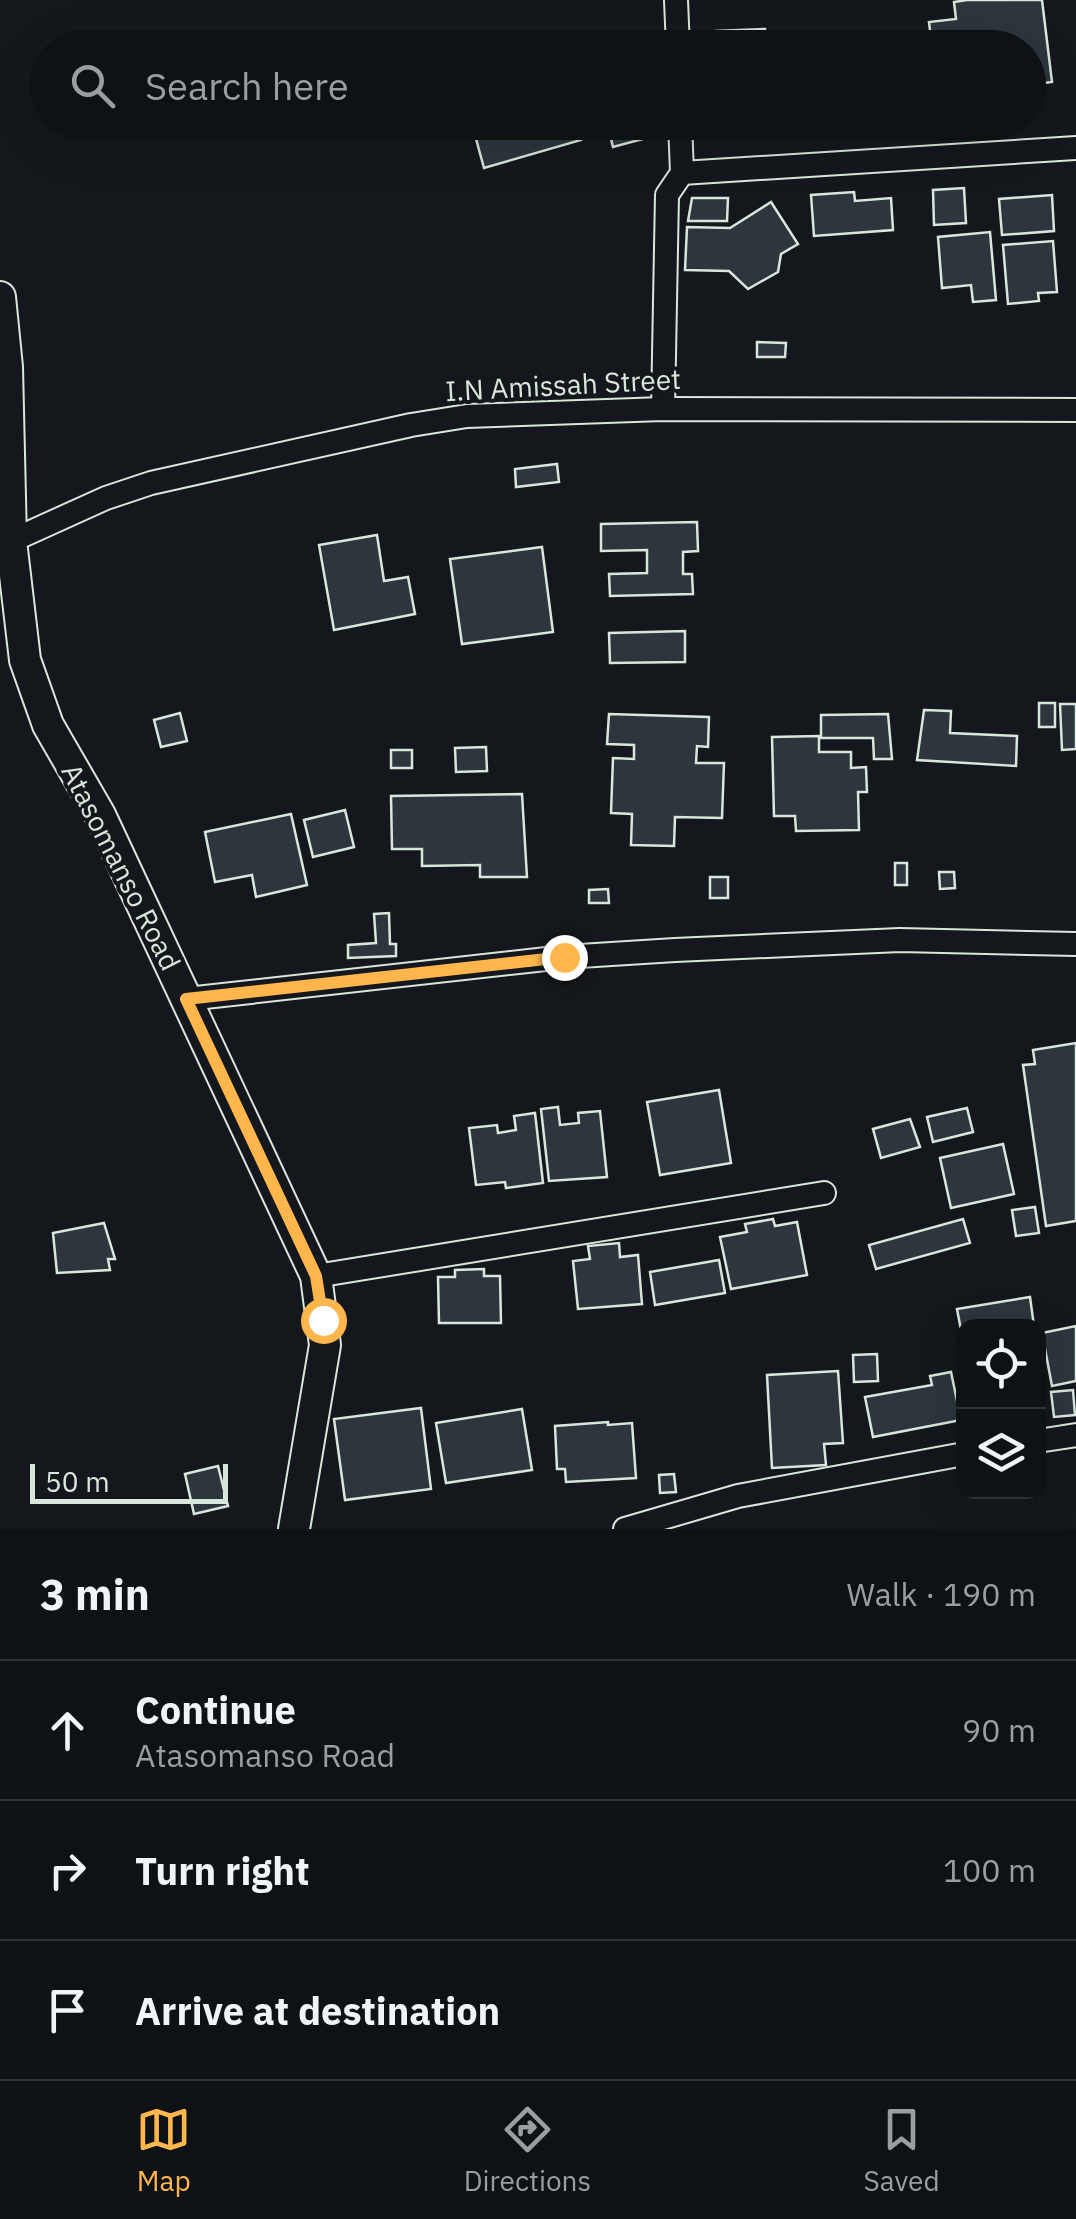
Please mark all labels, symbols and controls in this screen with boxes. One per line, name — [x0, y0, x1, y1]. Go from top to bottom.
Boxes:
search box — [30, 30, 1046, 140]
icon: search — [65, 58, 120, 113]
text: Search here — [145, 61, 349, 110]
street label: I.N Amissah Street — [444, 360, 682, 409]
street label: Atasomanso Road — [53, 757, 190, 977]
route end — [542, 935, 588, 981]
route start — [301, 1298, 347, 1344]
map controls — [956, 1319, 1046, 1499]
button: locate — [956, 1319, 1046, 1409]
button: layers — [956, 1409, 1046, 1499]
scale bar — [30, 1459, 228, 1504]
text: 50 m — [45, 1463, 110, 1500]
text: 3 min — [40, 1567, 150, 1622]
text: Walk · 190 m — [847, 1573, 1036, 1615]
text: Continue — [135, 1685, 296, 1734]
icon: ahead — [40, 1703, 95, 1758]
text: 90 m — [962, 1709, 1036, 1751]
text: Atasomanso Road — [135, 1734, 395, 1776]
icon: right — [40, 1843, 95, 1898]
text: Turn right — [135, 1846, 310, 1895]
text: 100 m — [943, 1849, 1036, 1891]
icon: arrive — [40, 1983, 95, 2038]
text: Arrive at destination — [135, 1986, 500, 2035]
tab: Map — [136, 2102, 191, 2199]
tab: Directions — [464, 2102, 591, 2199]
tab: Saved — [864, 2102, 940, 2199]

